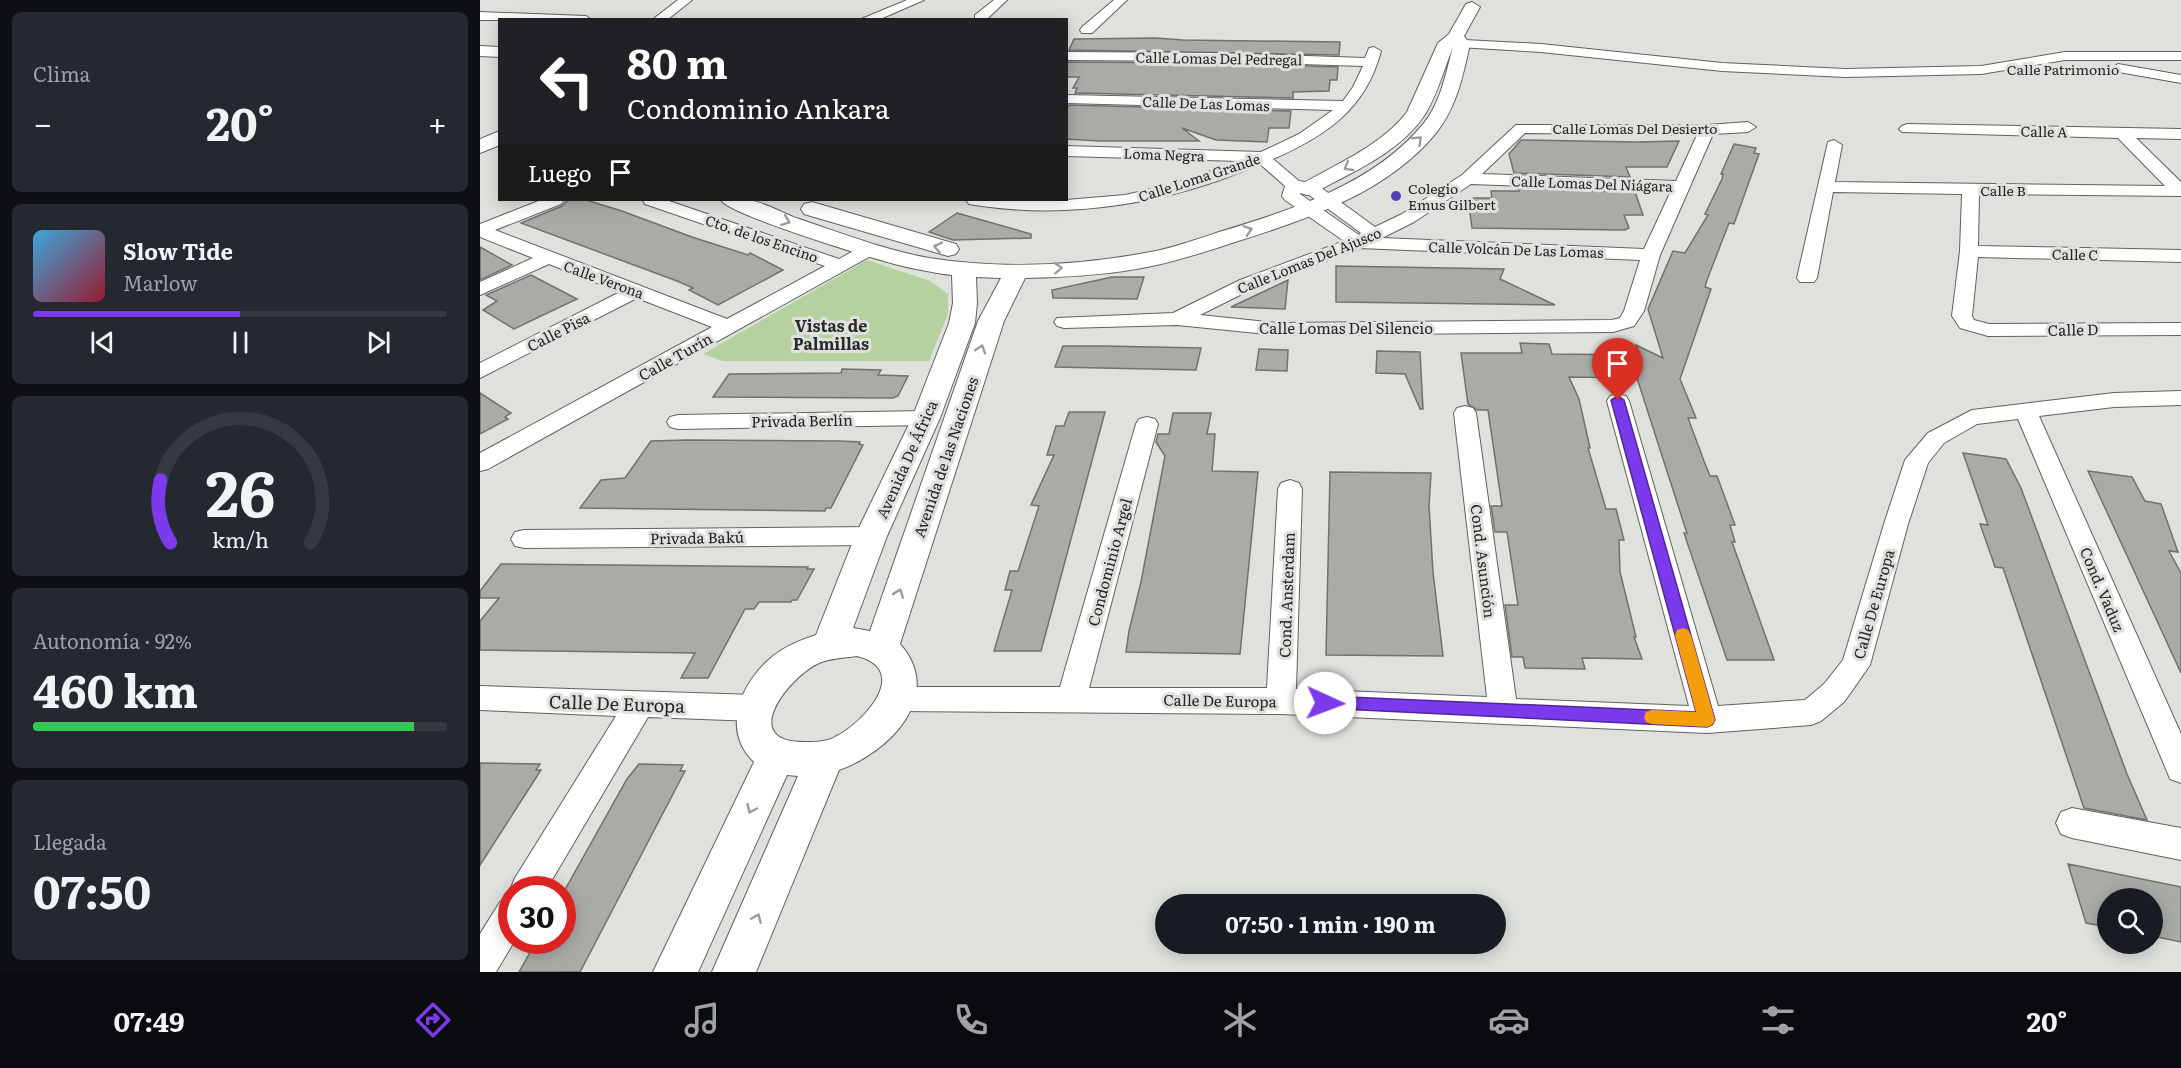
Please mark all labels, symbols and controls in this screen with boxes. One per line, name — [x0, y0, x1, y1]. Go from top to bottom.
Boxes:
text: 80 m — [627, 30, 728, 92]
icon: left — [528, 42, 606, 120]
street label: Calle Lomas Del Pedregal — [1135, 47, 1303, 69]
text: Clima — [33, 58, 90, 88]
street label: Calle Patrimonio — [2007, 59, 2119, 79]
text: Condominio Ankara — [627, 87, 889, 127]
text: 20° — [206, 88, 274, 155]
street label: Calle De Las Lomas — [1142, 91, 1270, 115]
text: − — [33, 97, 52, 146]
text: + — [428, 97, 447, 146]
street label: Calle Lomas Del Desierto — [1552, 118, 1718, 138]
street label: Calle A — [2020, 121, 2068, 141]
one-way arrow — [1411, 136, 1422, 147]
street label: Loma Negra — [1123, 143, 1205, 165]
street label: Calle Loma Grande — [1136, 148, 1262, 206]
text: Luego — [528, 156, 592, 189]
icon: arrive — [604, 156, 637, 189]
one-way arrow — [1344, 159, 1354, 171]
street label: Calle Lomas Del Niágara — [1511, 170, 1674, 196]
place label: Colegio Emus Gilbert — [1408, 178, 1496, 214]
street label: Calle B — [1980, 180, 2026, 200]
marker: Colegio Emus Gilbert — [1389, 189, 1403, 203]
street label: Cto. de los Encino — [703, 209, 821, 267]
one-way arrow — [780, 214, 790, 227]
street label: Calle Lomas Del Ajusco — [1234, 222, 1384, 298]
one-way arrow — [1242, 225, 1253, 238]
text: Slow Tide — [123, 234, 233, 267]
street label: Calle Volcán De Las Lomas — [1428, 236, 1604, 262]
one-way arrow — [933, 241, 943, 254]
street label: Calle C — [2052, 244, 2099, 264]
street label: Calle Verona — [561, 255, 647, 303]
one-way arrow — [1053, 262, 1062, 275]
text: Marlow — [123, 267, 198, 297]
street label: Calle Pisa — [522, 305, 594, 357]
district label: Vistas de Palmillas — [793, 313, 869, 355]
street label: Calle Lomas Del Silencio — [1259, 316, 1433, 339]
street label: Calle D — [2048, 317, 2098, 341]
icon: previous — [86, 326, 119, 359]
icon: pause — [224, 326, 257, 359]
icon: next — [362, 326, 395, 359]
street label: Calle Turín — [634, 326, 716, 386]
pin — [1592, 338, 1643, 400]
one-way arrow — [974, 344, 987, 355]
icon: arrive — [1601, 347, 1634, 380]
street label: Avenida de las Naciones — [907, 373, 983, 540]
street label: Avenida De África — [870, 395, 943, 522]
street label: Privada Berlín — [751, 408, 853, 432]
text: 26 — [205, 444, 275, 536]
street label: Condominio Argel — [1081, 496, 1137, 628]
street label: Cond. Asunción — [1466, 503, 1502, 619]
text: km/h — [211, 523, 269, 555]
street label: Privada Bakú — [650, 525, 745, 549]
street label: Cond. Ansterdam — [1272, 531, 1300, 658]
street label: Cond. Vaduz — [2075, 543, 2131, 635]
street label: Calle De Europa — [1846, 546, 1900, 662]
one-way arrow — [892, 588, 905, 599]
text: Autonomía · 92% — [33, 625, 192, 655]
text: 460 km — [33, 655, 198, 722]
position arrow — [1293, 671, 1357, 735]
street label: Calle De Europa — [549, 687, 686, 719]
street label: Calle De Europa — [1163, 688, 1278, 713]
one-way arrow — [747, 803, 759, 814]
text: Llegada — [33, 826, 107, 856]
text: 07:50 — [33, 856, 151, 923]
speed limit sign: 30 — [498, 876, 576, 954]
map controls — [2097, 888, 2163, 954]
button: search — [2097, 888, 2163, 954]
text: 07:50 · 1 min · 190 m — [1225, 907, 1436, 940]
one-way arrow — [750, 914, 762, 925]
icon: directions — [412, 999, 454, 1041]
icon: music — [681, 999, 723, 1041]
icon: phone — [950, 999, 992, 1041]
icon: climate — [1219, 999, 1261, 1041]
icon: car — [1488, 999, 1530, 1041]
icon: filters — [1757, 999, 1799, 1041]
text: 07:49 — [114, 1000, 185, 1040]
text: 20° — [2026, 1000, 2067, 1040]

